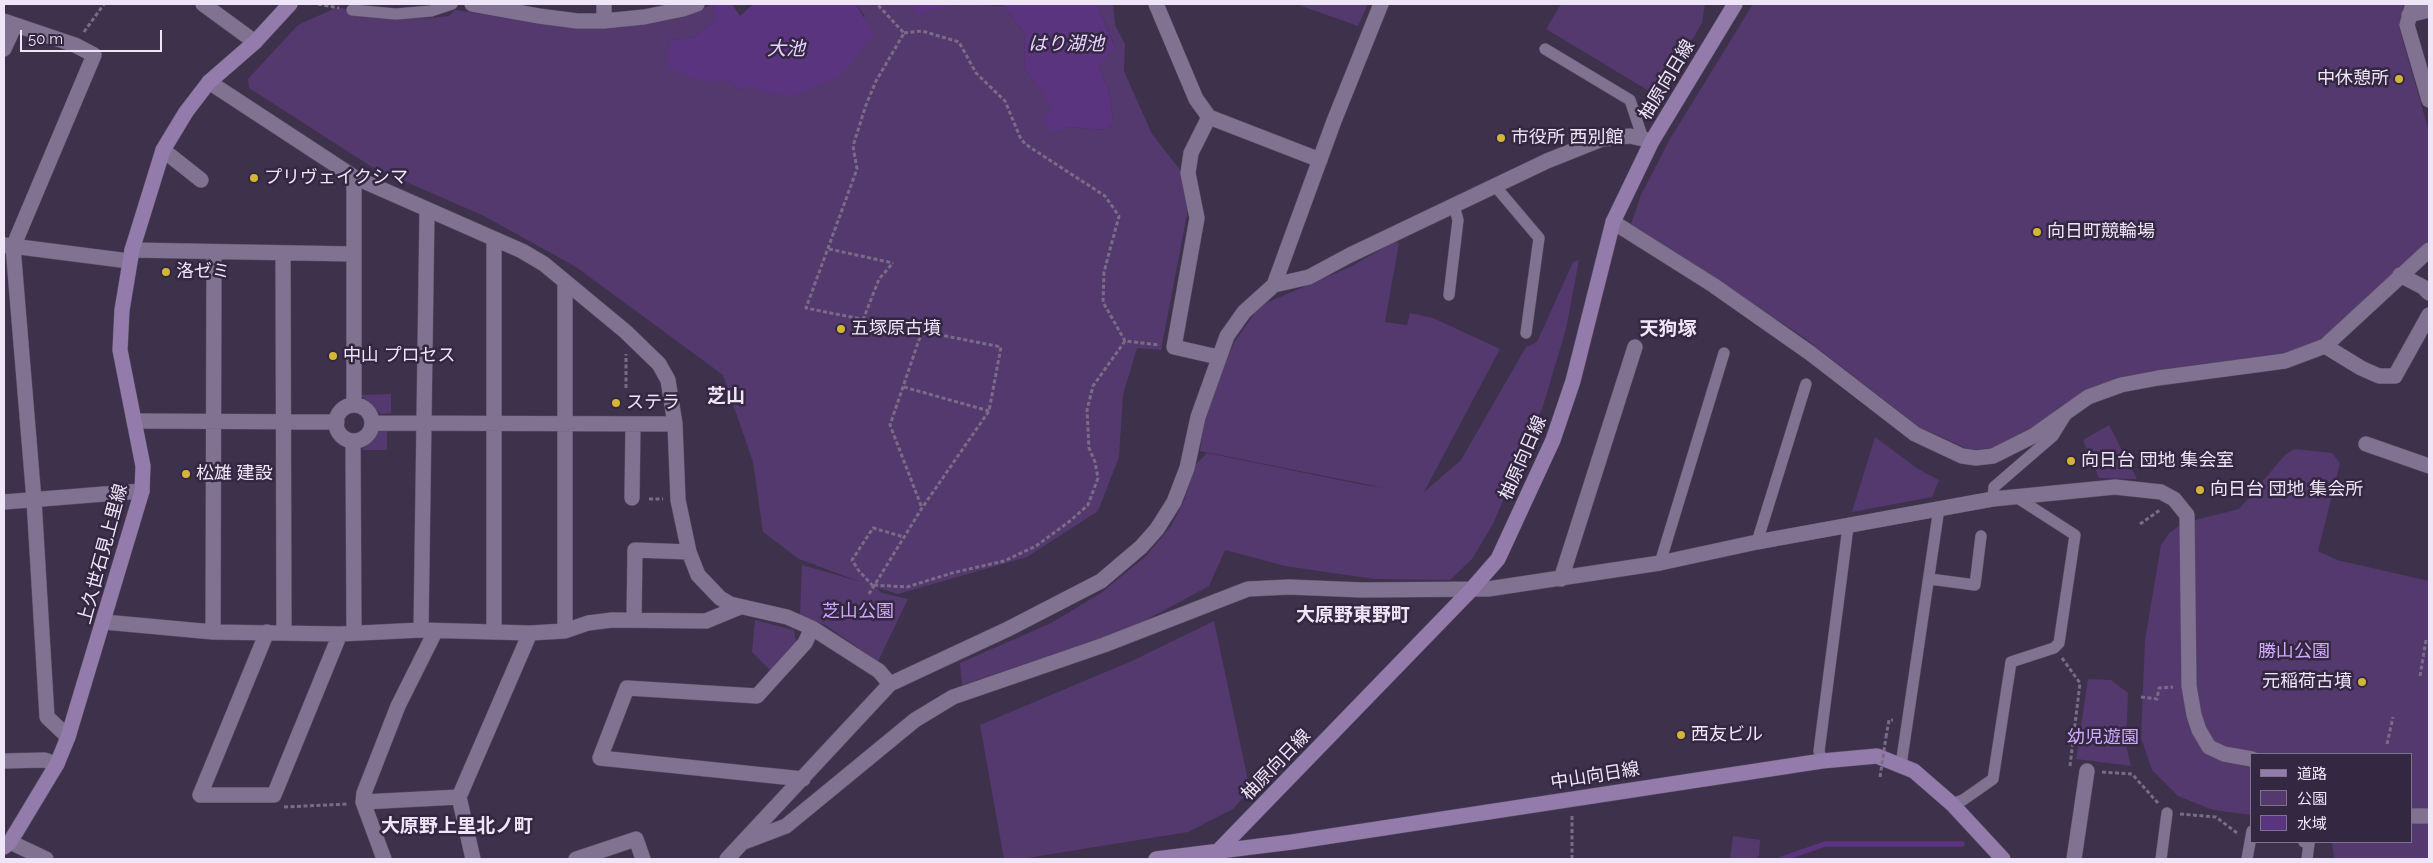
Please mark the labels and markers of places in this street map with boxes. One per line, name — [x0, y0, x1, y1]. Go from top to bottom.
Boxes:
place label: 中休憩所 — [2317, 68, 2389, 90]
marker: 中休憩所 — [2393, 73, 2405, 85]
place label: 市役所 西別館 — [1511, 127, 1624, 149]
marker: 市役所 西別館 — [1495, 132, 1507, 144]
place label: プリヴェイクシマ — [264, 167, 408, 189]
marker: プリヴェイクシマ — [248, 172, 260, 184]
place label: 向日町競輪場 — [2047, 221, 2155, 243]
marker: 向日町競輪場 — [2031, 226, 2043, 238]
place label: 洛ゼミ — [176, 261, 230, 283]
marker: 洛ゼミ — [160, 266, 172, 278]
place label: 五塚原古墳 — [851, 318, 941, 340]
marker: 五塚原古墳 — [835, 323, 847, 335]
place label: 中山 プロセス — [343, 345, 456, 367]
marker: 中山 プロセス — [327, 350, 339, 362]
place label: ステラ — [626, 392, 680, 414]
marker: ステラ — [610, 397, 622, 409]
place label: 向日台 団地 集会室 — [2081, 450, 2234, 472]
marker: 向日台 団地 集会室 — [2065, 455, 2077, 467]
place label: 松雄 建設 — [196, 463, 273, 485]
marker: 松雄 建設 — [180, 468, 192, 480]
place label: 向日台 団地 集会所 — [2210, 479, 2363, 501]
marker: 向日台 団地 集会所 — [2194, 484, 2206, 496]
place label: 元稲荷古墳 — [2262, 671, 2352, 693]
marker: 元稲荷古墳 — [2356, 676, 2368, 688]
place label: 西友ビル — [1691, 724, 1763, 746]
marker: 西友ビル — [1675, 729, 1687, 741]

